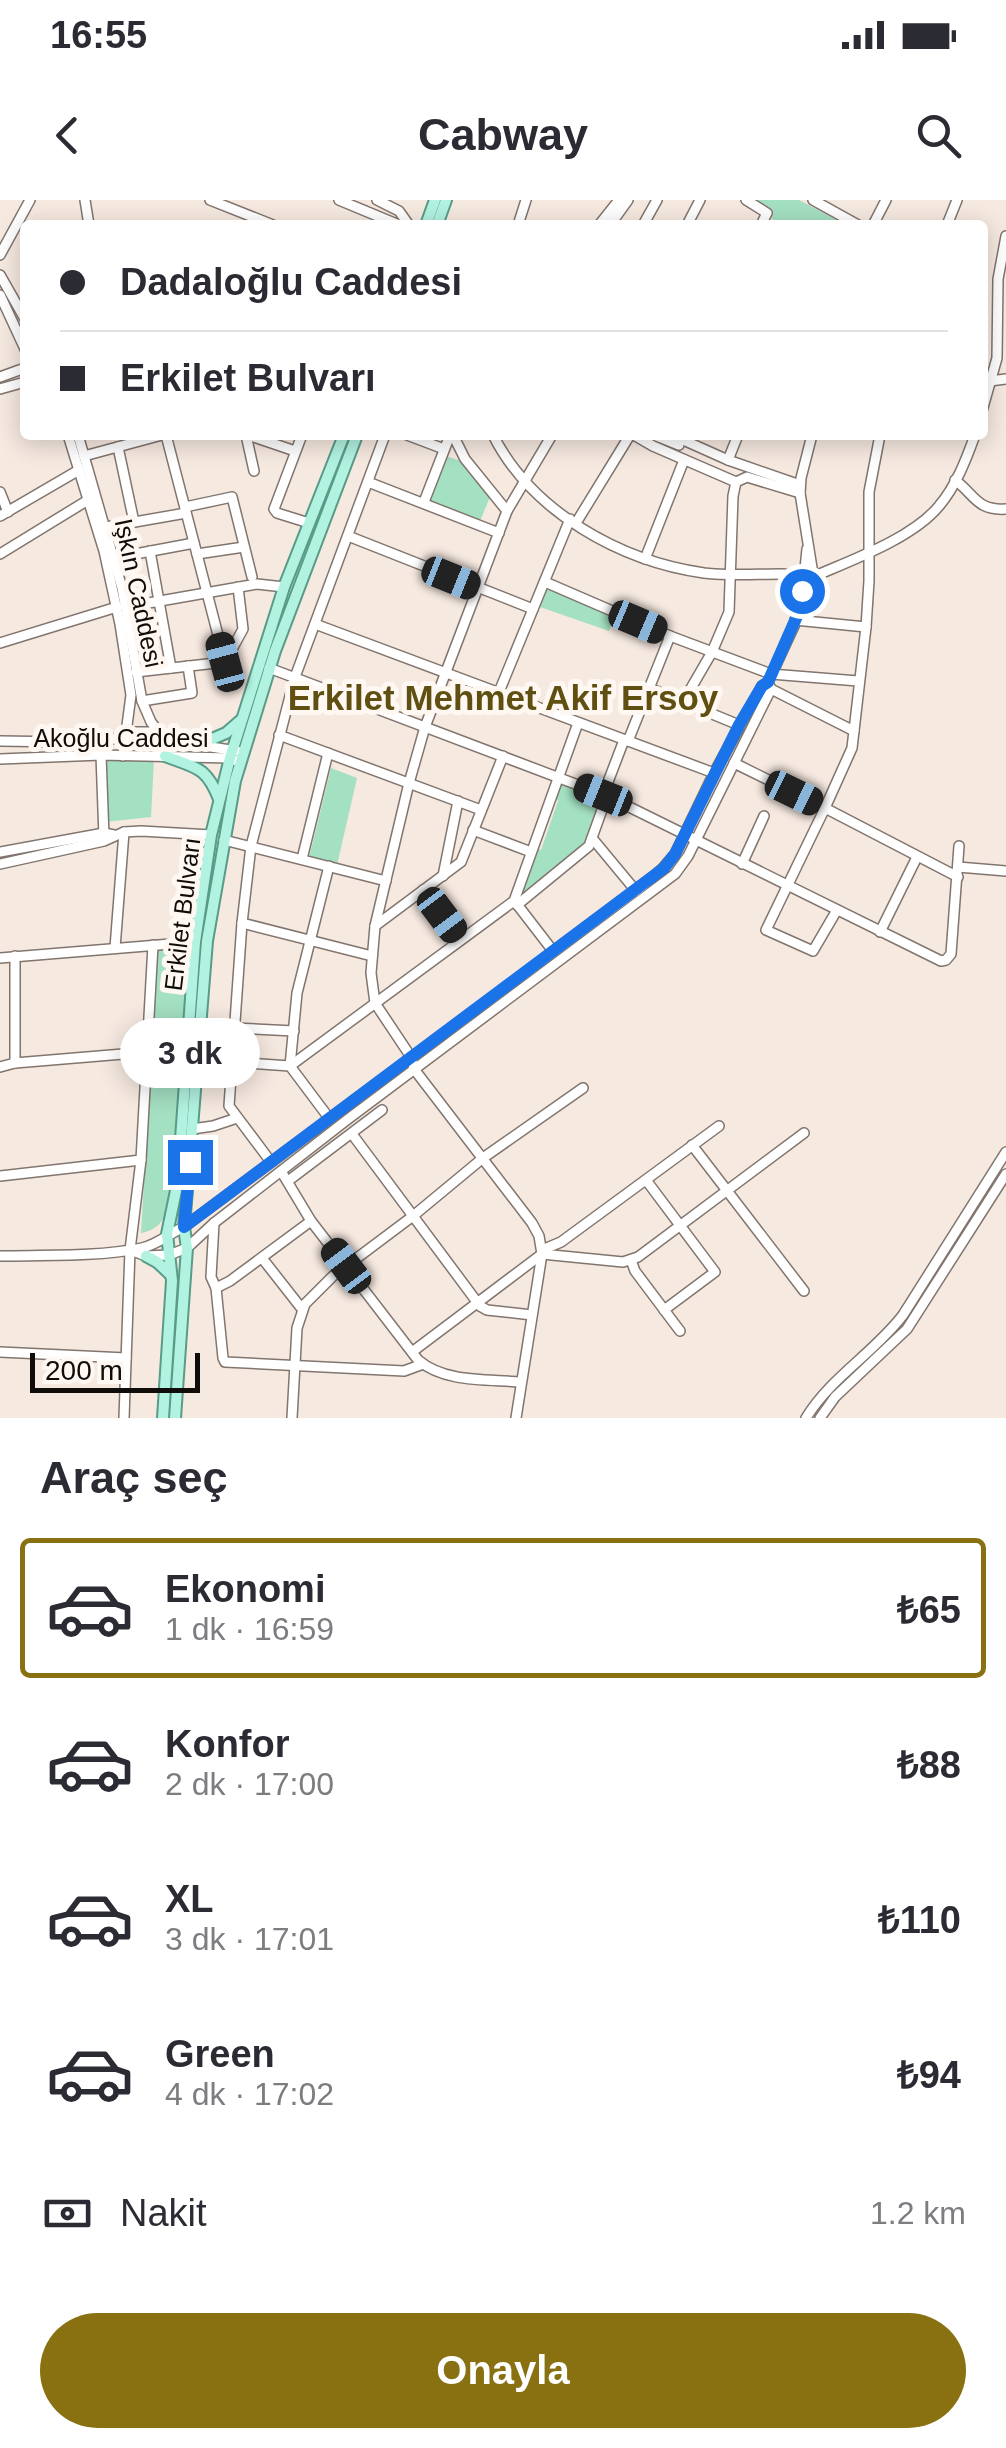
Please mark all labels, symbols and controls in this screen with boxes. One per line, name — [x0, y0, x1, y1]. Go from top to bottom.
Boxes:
text: 16:55 — [50, 14, 147, 56]
icon: back — [40, 108, 95, 163]
icon: search — [911, 108, 966, 163]
text: Cabway — [418, 109, 588, 160]
text: Dadaloğlu Caddesi — [120, 261, 462, 303]
text: Erkilet Bulvarı — [120, 357, 376, 399]
street label: Işkın Caddesi — [110, 516, 168, 670]
car — [418, 553, 484, 603]
route start — [780, 569, 825, 614]
car — [605, 596, 671, 648]
car — [203, 629, 247, 695]
district label: Erkilet Mehmet Akif Ersoy — [288, 678, 719, 717]
street label: Akoğlu Caddesi — [33, 724, 209, 752]
car — [760, 766, 828, 820]
car — [570, 770, 636, 820]
street label: Erkilet Bulvarı — [159, 836, 205, 992]
car — [412, 882, 472, 948]
callout: 3 dk — [120, 1017, 260, 1087]
text: 3 dk — [158, 1035, 222, 1071]
route end — [168, 1140, 213, 1185]
car — [316, 1233, 376, 1299]
scale bar — [30, 1348, 200, 1392]
text: 200 m — [45, 1355, 123, 1386]
text: Araç seç — [40, 1452, 228, 1503]
icon: car — [45, 1563, 135, 1653]
text: Ekonomi — [165, 1568, 325, 1610]
text: ₺65 — [897, 1589, 961, 1631]
text: 1 dk · 16:59 — [165, 1611, 334, 1647]
icon: car — [45, 1718, 135, 1808]
text: Konfor — [165, 1723, 290, 1765]
text: ₺88 — [897, 1744, 961, 1786]
text: 2 dk · 17:00 — [165, 1766, 334, 1802]
icon: car — [45, 1873, 135, 1963]
text: XL — [165, 1878, 214, 1920]
text: ₺110 — [878, 1899, 961, 1941]
text: 3 dk · 17:01 — [165, 1921, 334, 1957]
icon: car — [45, 2028, 135, 2118]
text: Green — [165, 2033, 275, 2075]
text: ₺94 — [897, 2054, 961, 2096]
text: 4 dk · 17:02 — [165, 2076, 334, 2112]
icon: cash — [40, 2186, 95, 2241]
text: Nakit — [120, 2192, 207, 2234]
text: 1.2 km — [870, 2195, 966, 2231]
button: Onayla — [40, 2313, 966, 2428]

